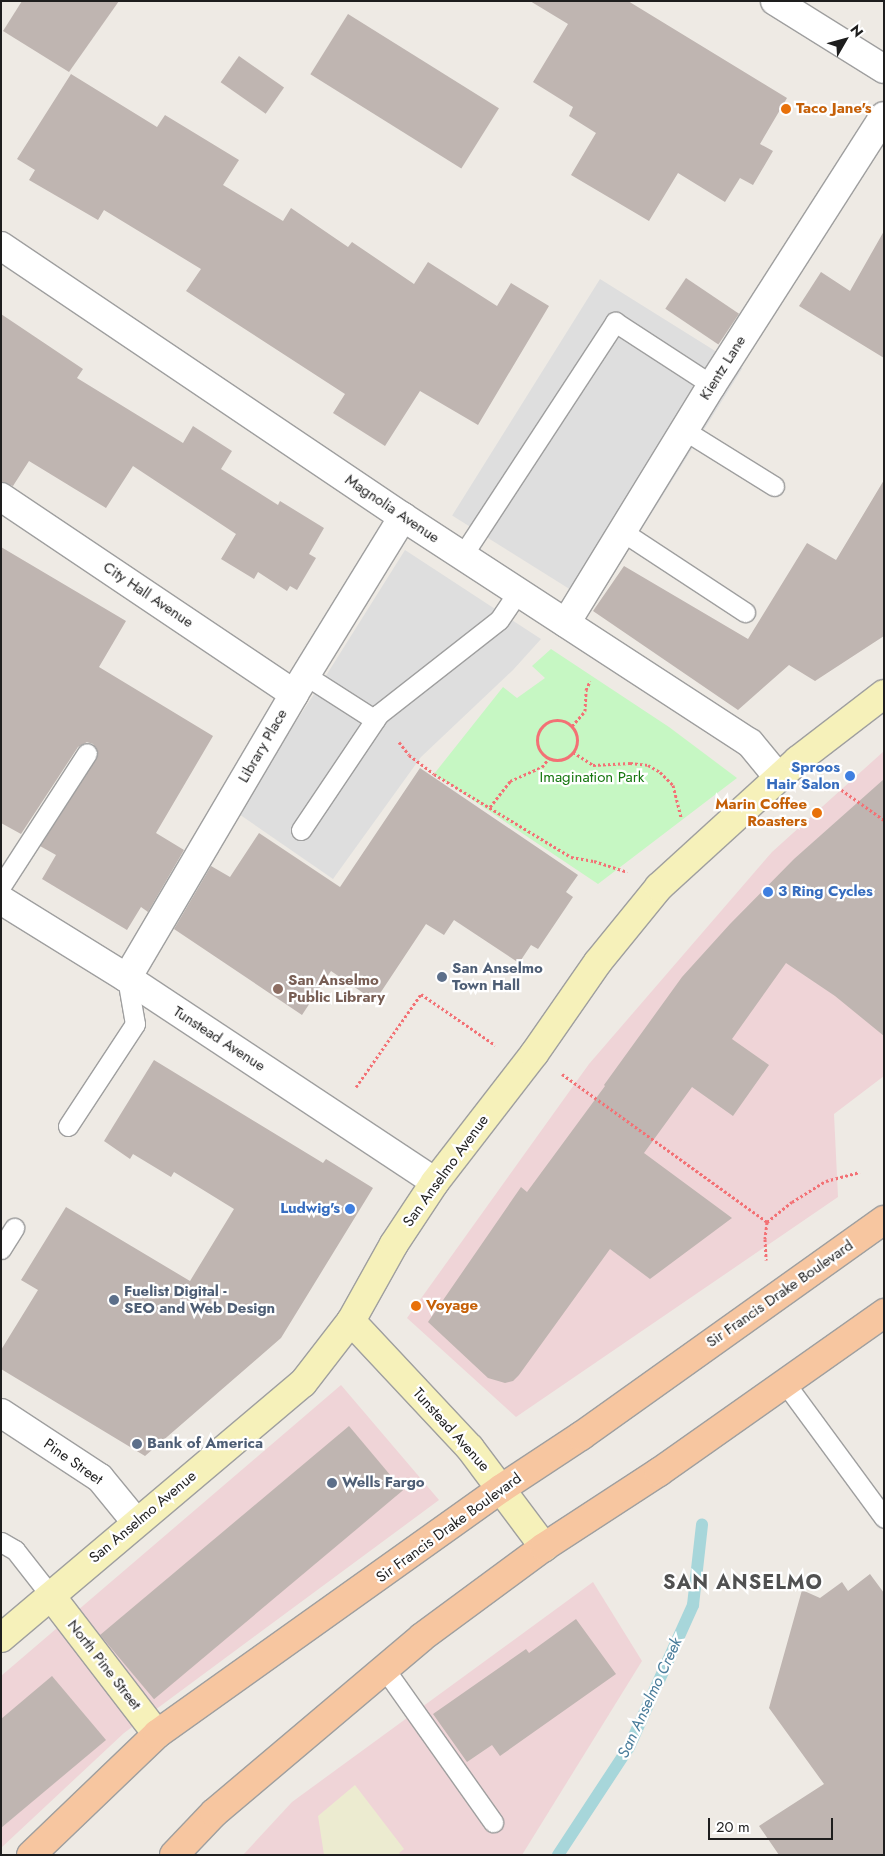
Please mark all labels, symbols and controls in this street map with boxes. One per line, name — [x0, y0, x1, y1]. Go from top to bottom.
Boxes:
north arrow — [820, 15, 870, 65]
text: N — [846, 20, 868, 41]
place label: Taco Jane's — [796, 100, 872, 118]
marker: Taco Jane's — [780, 103, 792, 115]
street label: Kientz Lane — [696, 332, 750, 404]
street label: Magnolia Avenue — [341, 471, 443, 547]
street label: City Hall Avenue — [99, 558, 197, 632]
street label: Library Place — [235, 706, 291, 786]
place label: Sproos Hair Salon — [766, 758, 840, 793]
park label: Imagination Park — [540, 769, 644, 787]
marker: Sproos Hair Salon — [844, 770, 856, 782]
place label: Marin Coffee Roasters — [715, 795, 807, 830]
marker: Marin Coffee Roasters — [811, 807, 823, 819]
place label: 3 Ring Cycles — [778, 883, 873, 901]
marker: 3 Ring Cycles — [762, 886, 774, 898]
place label: San Anselmo Town Hall — [452, 959, 543, 994]
place label: San Anselmo Public Library — [288, 971, 385, 1006]
marker: San Anselmo Town Hall — [436, 971, 448, 983]
marker: San Anselmo Public Library — [272, 983, 284, 995]
street label: Tunstead Avenue — [170, 1003, 268, 1075]
street label: San Anselmo Avenue — [399, 1112, 493, 1230]
place label: Ludwig's — [280, 1200, 340, 1218]
marker: Ludwig's — [344, 1203, 356, 1215]
street label: Sir Francis Drake Boulevard — [703, 1236, 857, 1352]
place label: Fuelist Digital - SEO and Web Design — [124, 1282, 275, 1317]
marker: Fuelist Digital - SEO and Web Design — [108, 1294, 120, 1306]
place label: Voyage — [426, 1297, 478, 1315]
marker: Voyage — [410, 1300, 422, 1312]
street label: Tunstead Avenue — [409, 1385, 493, 1475]
street label: Pine Street — [40, 1435, 106, 1489]
place label: Bank of America — [147, 1435, 263, 1453]
marker: Bank of America — [131, 1438, 143, 1450]
street label: San Anselmo Avenue — [86, 1467, 200, 1567]
street label: Sir Francis Drake Boulevard — [373, 1469, 525, 1587]
place label: Wells Fargo — [342, 1474, 425, 1492]
marker: Wells Fargo — [326, 1477, 338, 1489]
district label: SAN ANSELMO — [662, 1570, 824, 1594]
street label: North Pine Street — [63, 1617, 145, 1713]
water label: San Anselmo Creek — [614, 1635, 686, 1761]
scale bar — [710, 1808, 835, 1840]
text: 20 m — [716, 1816, 750, 1838]

